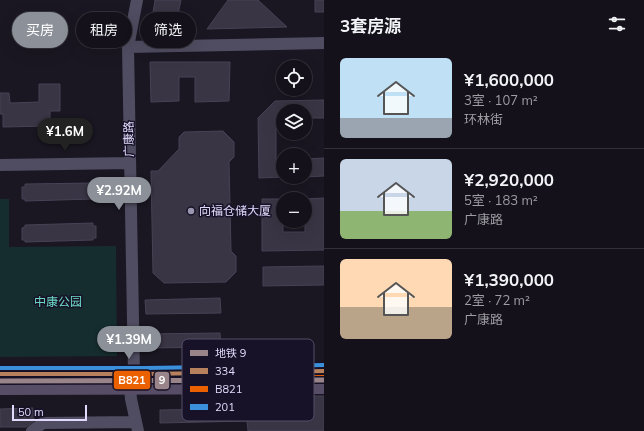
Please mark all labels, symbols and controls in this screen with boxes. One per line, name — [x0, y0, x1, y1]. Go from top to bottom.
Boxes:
chip: 买房 — [12, 12, 68, 48]
chip: 租房 — [76, 12, 132, 48]
chip: 筛选 — [140, 12, 196, 48]
icon: filters — [606, 13, 628, 35]
text: 3套房源 — [340, 15, 401, 36]
map controls — [276, 60, 312, 228]
button: locate — [276, 60, 312, 96]
text: ¥1,600,000 — [464, 69, 554, 90]
icon: home — [372, 74, 420, 122]
text: 3室 · 107 m² — [464, 92, 538, 108]
button: layers — [276, 104, 312, 140]
text: 环林街 — [464, 111, 503, 127]
pin: ¥1.6M — [37, 118, 93, 152]
street label: 广康路 — [121, 121, 136, 157]
text: ¥1.6M — [46, 123, 84, 139]
button: + — [276, 148, 312, 184]
text: ¥2,920,000 — [464, 169, 554, 190]
icon: home — [372, 175, 420, 223]
pin: ¥2.92M — [86, 177, 152, 211]
text: ¥2.92M — [96, 182, 142, 198]
button: − — [276, 192, 312, 228]
text: 5室 · 183 m² — [464, 192, 538, 208]
place label: 向福仓储大厦 — [199, 203, 271, 218]
marker: 向福仓储大厦 — [186, 206, 196, 216]
text: 广康路 — [464, 211, 503, 227]
text: ¥1,390,000 — [464, 269, 554, 290]
icon: home — [372, 275, 420, 323]
text: 2室 · 72 m² — [464, 292, 530, 308]
park label: 中康公园 — [34, 294, 82, 309]
text: 广康路 — [464, 311, 503, 327]
pin: ¥1.39M — [96, 326, 162, 360]
text: ¥1.39M — [106, 331, 152, 347]
legend — [182, 339, 314, 421]
text: 地铁 9 — [215, 346, 246, 360]
text: 334 — [215, 364, 235, 378]
line badge: B821 — [113, 370, 151, 390]
line badge: 9 — [154, 371, 170, 390]
text: B821 — [118, 373, 146, 387]
text: 9 — [159, 373, 166, 387]
text: B821 — [215, 382, 242, 396]
text: 201 — [215, 400, 235, 414]
scale bar — [12, 403, 87, 422]
text: 50 m — [18, 405, 44, 419]

